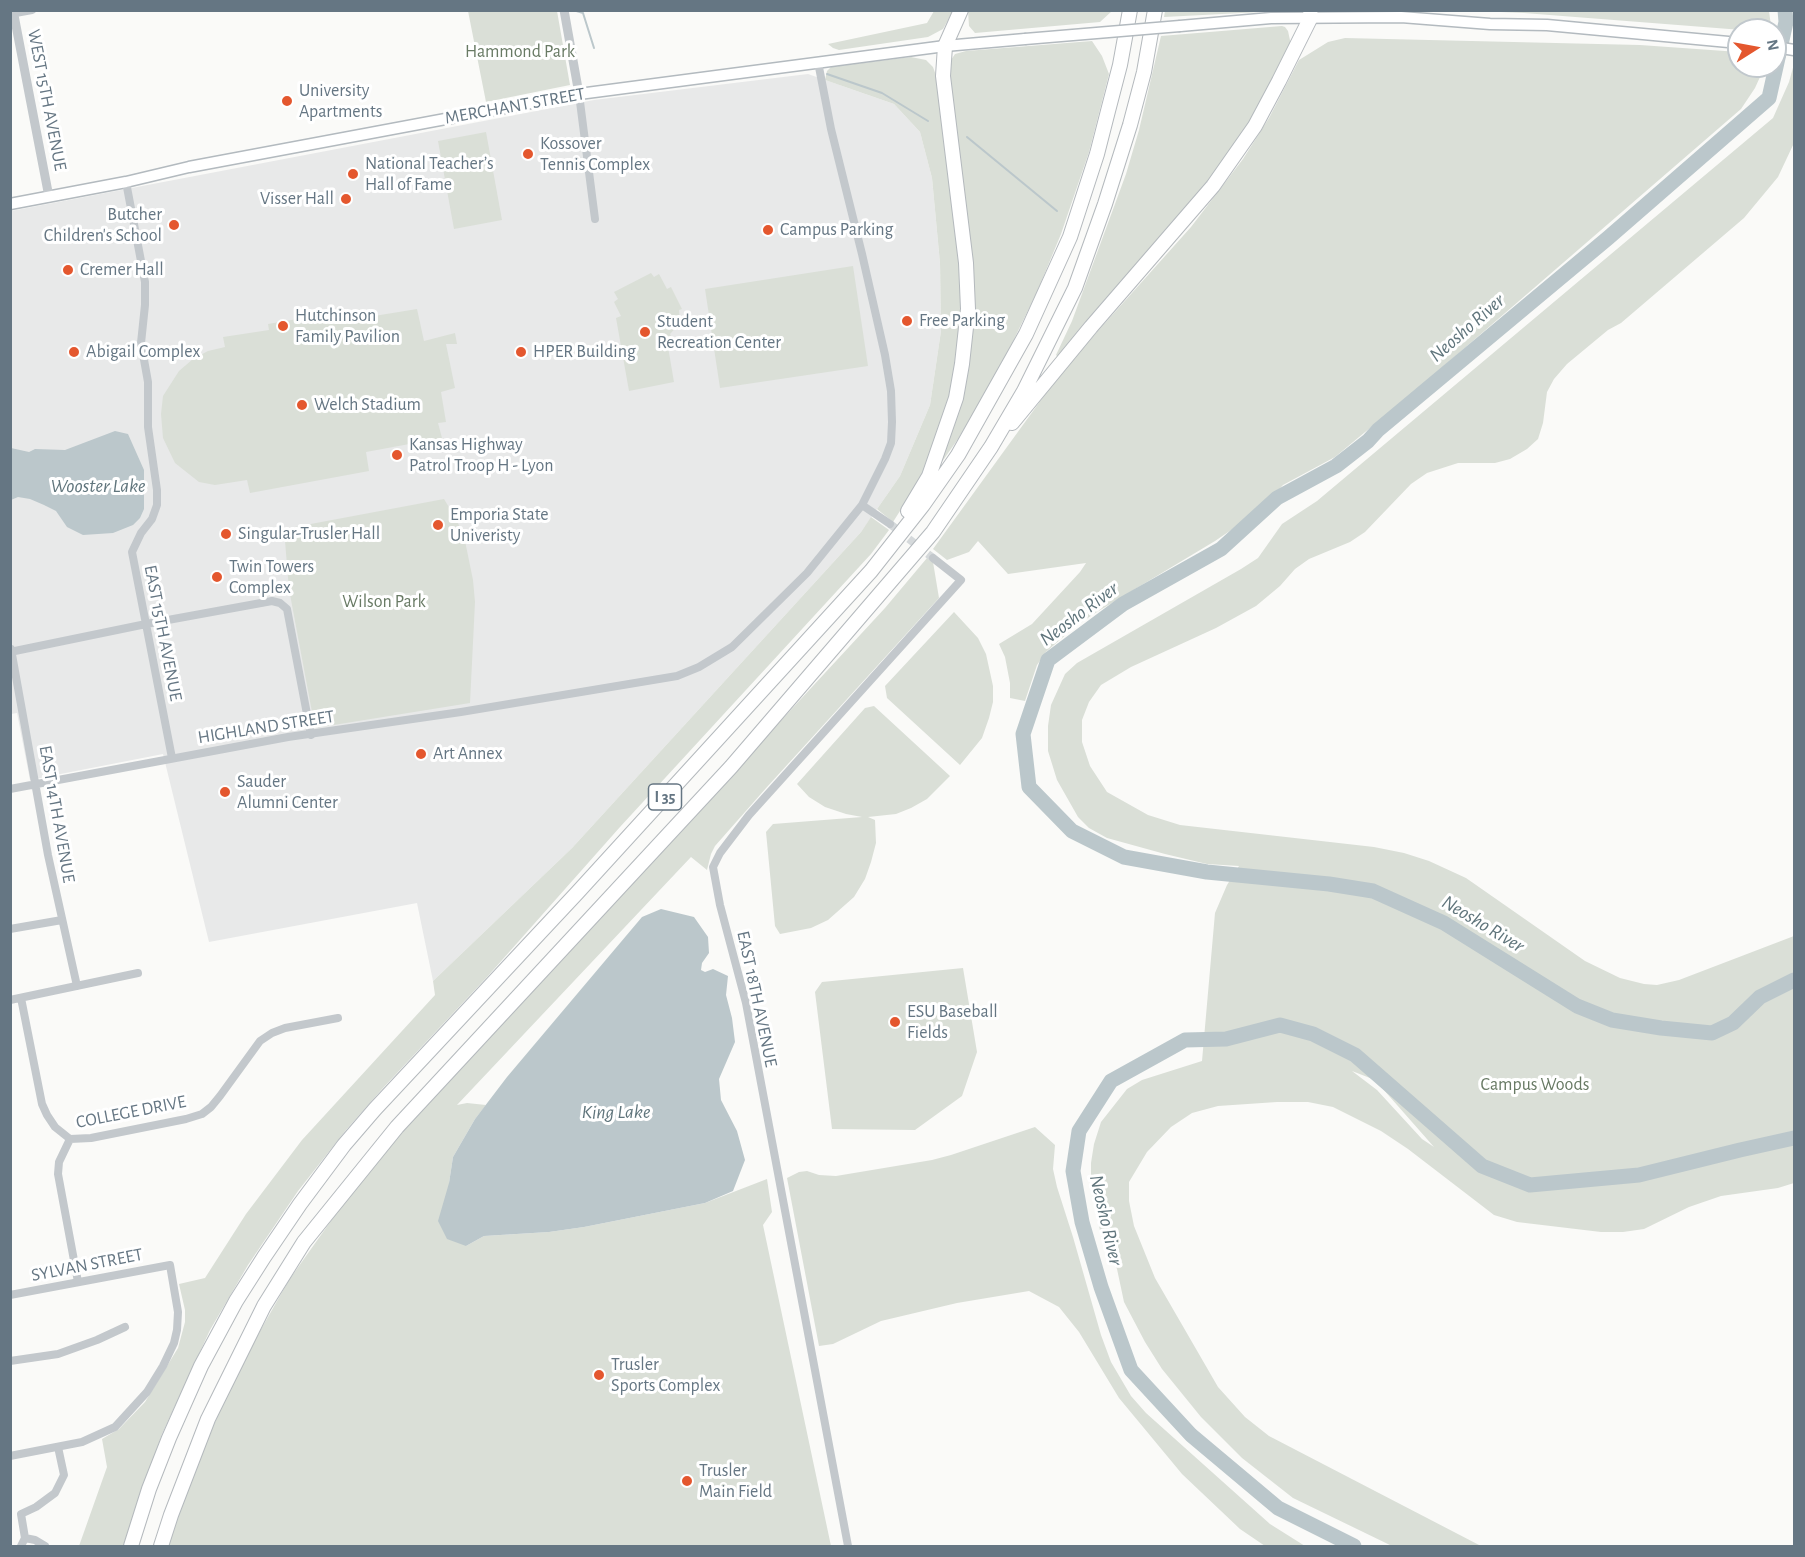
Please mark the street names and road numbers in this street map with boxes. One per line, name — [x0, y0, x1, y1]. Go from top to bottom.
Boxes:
street label: WEST 15TH AVENUE — [23, 27, 71, 173]
street label: MERCHANT STREET — [443, 83, 587, 129]
street label: EAST 15TH AVENUE — [139, 563, 187, 703]
street label: HIGHLAND STREET — [196, 706, 336, 748]
street label: EAST 14TH AVENUE — [34, 744, 80, 884]
road number: I 35 — [648, 784, 682, 810]
street label: EAST 18TH AVENUE — [732, 929, 782, 1069]
street label: COLLEGE DRIVE — [74, 1091, 188, 1133]
street label: SYLVAN STREET — [29, 1244, 145, 1286]

